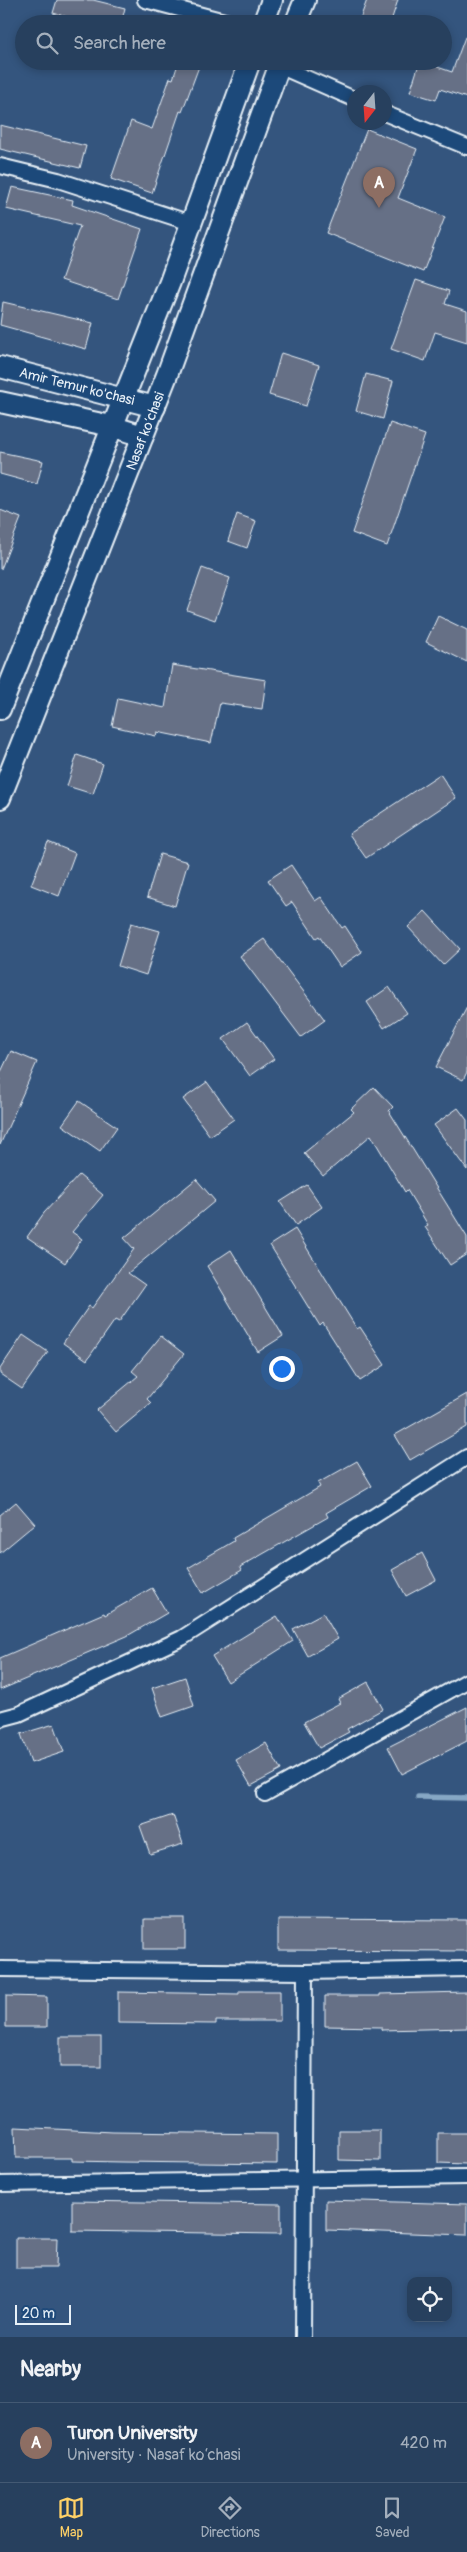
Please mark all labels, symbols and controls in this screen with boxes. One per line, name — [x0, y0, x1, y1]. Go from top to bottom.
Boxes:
search box — [15, 15, 452, 70]
icon: search — [33, 29, 61, 57]
text: Search here — [73, 31, 166, 55]
north arrow — [347, 85, 392, 130]
pin: A — [363, 167, 395, 208]
street label: Amir Temur ko'chasi — [18, 364, 137, 409]
street label: Nasaf ko‘chasi — [123, 389, 168, 473]
your location — [269, 1356, 295, 1382]
map controls — [407, 2277, 452, 2322]
button: locate — [407, 2277, 452, 2322]
scale bar — [15, 2302, 71, 2325]
text: 20 m — [22, 2305, 55, 2322]
text: Nearby — [20, 2356, 81, 2383]
text: Turon University — [67, 2421, 197, 2445]
text: A — [31, 2433, 41, 2453]
text: 420 m — [400, 2433, 447, 2453]
text: University · Nasaf ko‘chasi — [67, 2445, 241, 2465]
tab: Map — [57, 2494, 85, 2541]
tab: Directions — [200, 2494, 260, 2541]
tab: Saved — [375, 2494, 410, 2541]

